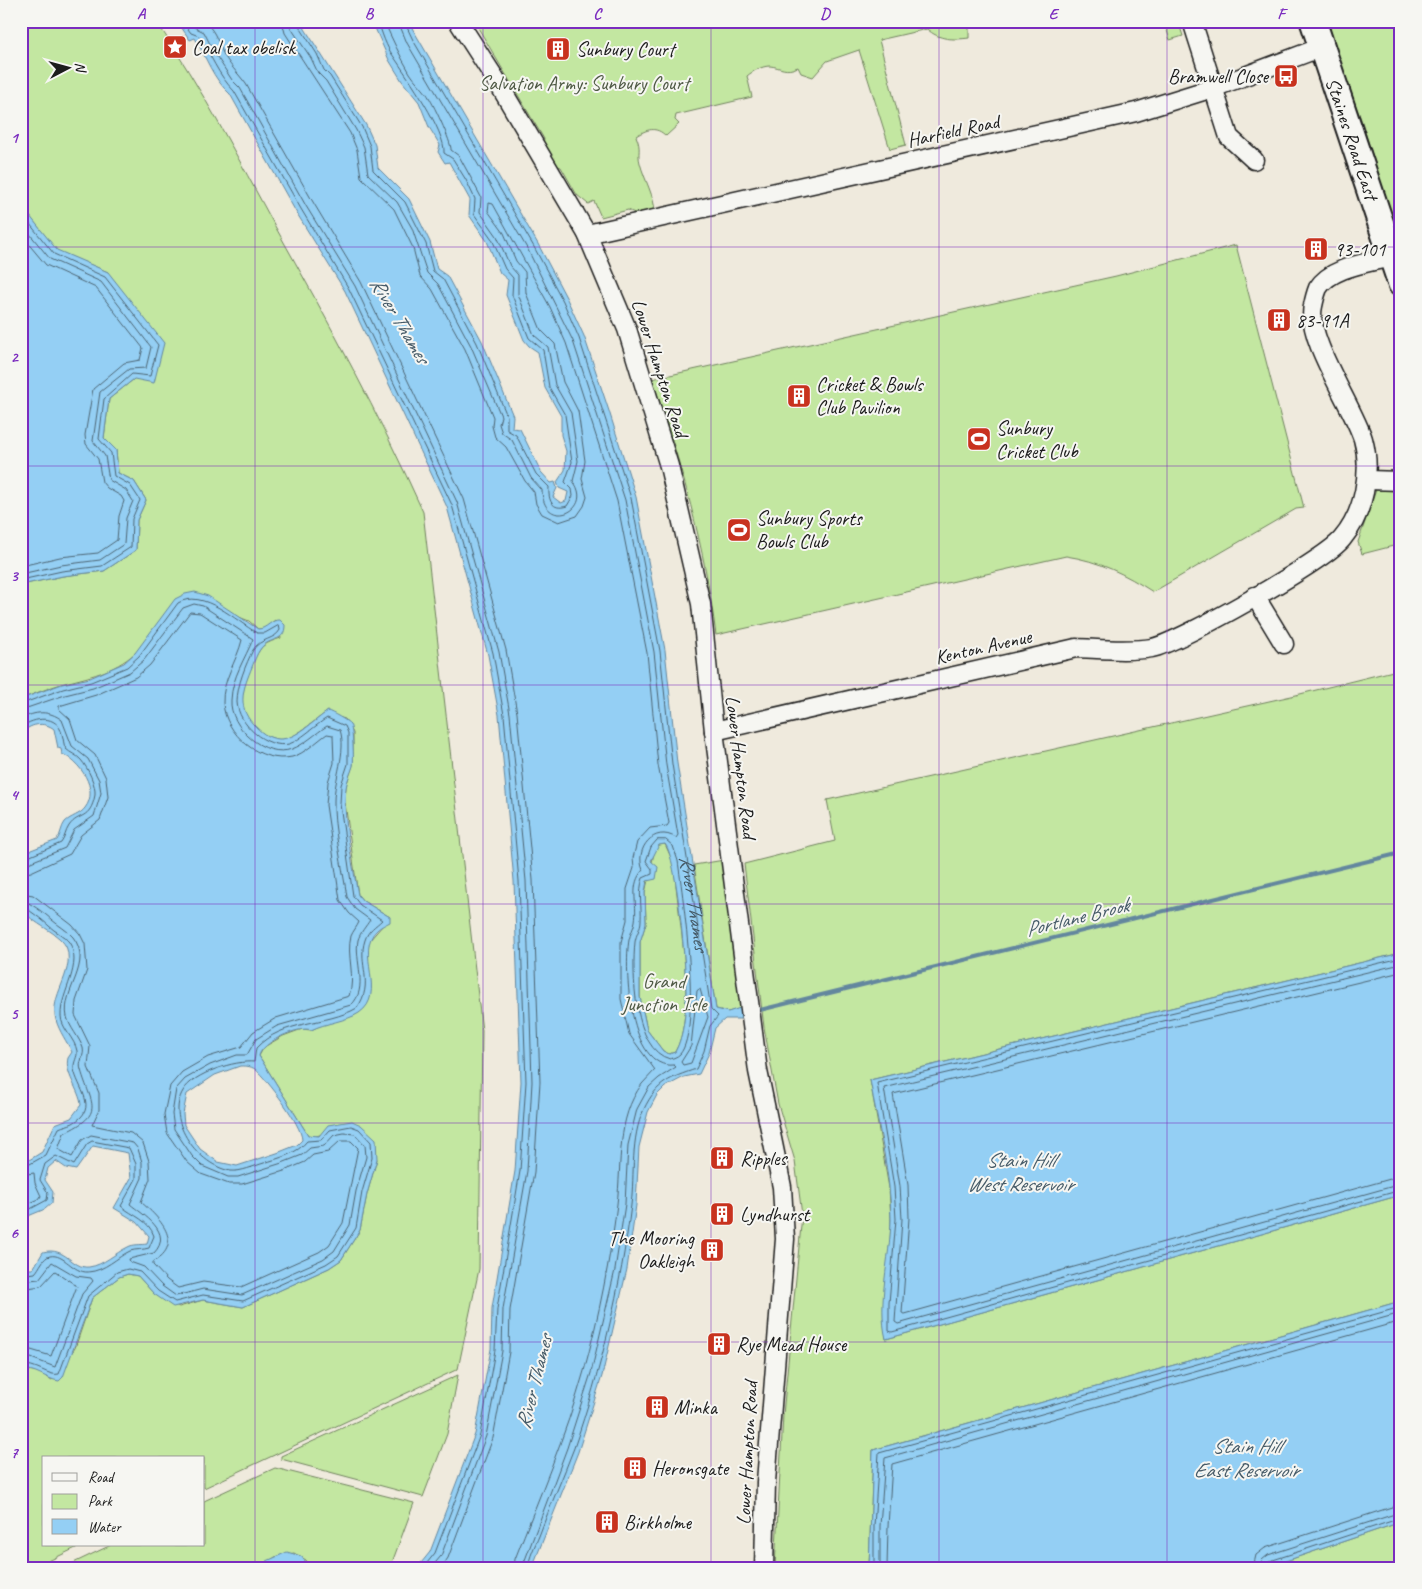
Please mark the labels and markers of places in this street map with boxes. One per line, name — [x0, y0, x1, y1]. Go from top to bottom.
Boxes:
place icon: Coal tax obelisk — [162, 34, 188, 60]
place label: Coal tax obelisk — [192, 35, 296, 60]
building icon: Sunbury Court — [545, 36, 571, 62]
place label: Sunbury Court — [576, 37, 678, 62]
bus stop icon: Bramwell Close — [1273, 63, 1299, 89]
place label: Bramwell Close — [1168, 64, 1269, 89]
building icon: 93-101 — [1303, 236, 1329, 262]
place label: 93-101 — [1334, 237, 1387, 262]
building icon: 83-91A — [1266, 307, 1292, 333]
place label: 83-91A — [1296, 308, 1350, 333]
place label: Cricket & Bowls Club Pavilion — [816, 372, 925, 420]
building icon: Cricket & Bowls Club Pavilion — [786, 383, 812, 409]
place label: Sunbury Cricket Club — [996, 416, 1079, 464]
sports icon: Sunbury Cricket Club — [966, 426, 992, 452]
place label: Sunbury Sports Bowls Club — [756, 506, 864, 554]
sports icon: Sunbury Sports Bowls Club — [726, 517, 752, 543]
building icon: Ripples — [709, 1145, 735, 1171]
place label: Ripples — [740, 1146, 788, 1171]
building icon: Lyndhurst — [709, 1201, 735, 1227]
place label: Lyndhurst — [740, 1202, 811, 1227]
place label: The Mooring Oakleigh — [608, 1226, 696, 1274]
building icon: The Mooring Oakleigh — [699, 1237, 725, 1263]
building icon: Rye Mead House — [706, 1331, 732, 1357]
place label: Rye Mead House — [736, 1332, 848, 1357]
building icon: Minka — [644, 1394, 670, 1420]
place label: Minka — [674, 1395, 719, 1420]
building icon: Heronsgate — [622, 1455, 648, 1481]
place label: Heronsgate — [652, 1456, 730, 1481]
building icon: Birkholme — [594, 1509, 620, 1535]
place label: Birkholme — [624, 1510, 693, 1535]

